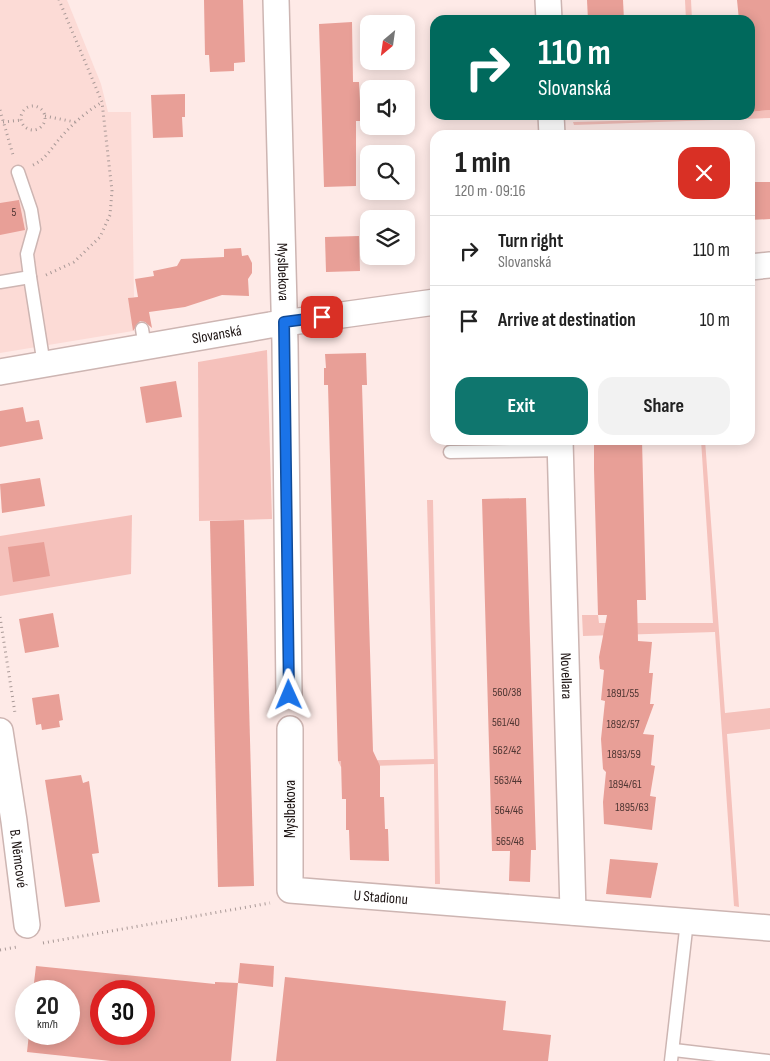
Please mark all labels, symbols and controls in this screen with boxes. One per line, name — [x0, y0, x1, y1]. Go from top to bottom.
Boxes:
north arrow — [360, 15, 415, 70]
map controls — [360, 15, 415, 265]
text: 110 m — [538, 32, 611, 75]
icon: right — [455, 35, 520, 100]
text: Slovanská — [538, 75, 611, 102]
button: sound — [360, 80, 415, 135]
button: search — [360, 145, 415, 200]
text: 1 min — [455, 145, 511, 181]
button: close — [678, 147, 730, 199]
text: 120 m · 09:16 — [455, 182, 525, 201]
house number: 5 — [12, 205, 17, 220]
button: layers — [360, 210, 415, 265]
text: Turn right — [498, 230, 563, 253]
icon: right — [455, 237, 483, 265]
text: 110 m — [693, 239, 730, 262]
street label: Myslbekova — [272, 243, 293, 301]
text: Slovanská — [498, 253, 551, 272]
pin — [301, 296, 343, 338]
icon: arrive — [308, 303, 336, 331]
icon: arrive — [455, 307, 483, 335]
text: Arrive at destination — [498, 309, 636, 332]
text: 10 m — [700, 309, 730, 332]
street label: Slovanská — [191, 321, 243, 348]
button: Exit — [455, 377, 588, 435]
button: Share — [598, 377, 730, 435]
street label: Novellara — [556, 652, 576, 700]
position arrow — [262, 668, 314, 720]
house number: 560/38 — [492, 685, 522, 700]
house number: 1891/55 — [607, 686, 639, 701]
house number: 561/40 — [492, 715, 520, 730]
house number: 1892/57 — [606, 717, 640, 732]
house number: 562/42 — [493, 743, 521, 758]
house number: 1893/59 — [607, 747, 641, 762]
house number: 563/44 — [494, 773, 522, 788]
house number: 1894/61 — [609, 777, 642, 792]
street label: Myslbekova — [281, 780, 300, 838]
house number: 1895/63 — [615, 800, 649, 815]
house number: 564/46 — [495, 803, 523, 818]
street label: B. Němcové — [5, 828, 31, 889]
house number: 565/48 — [496, 834, 524, 849]
street label: U Stadionu — [353, 886, 409, 909]
speed limit sign: 30 — [90, 980, 155, 1045]
text: 20 — [36, 991, 59, 1022]
text: km/h — [37, 1017, 58, 1032]

